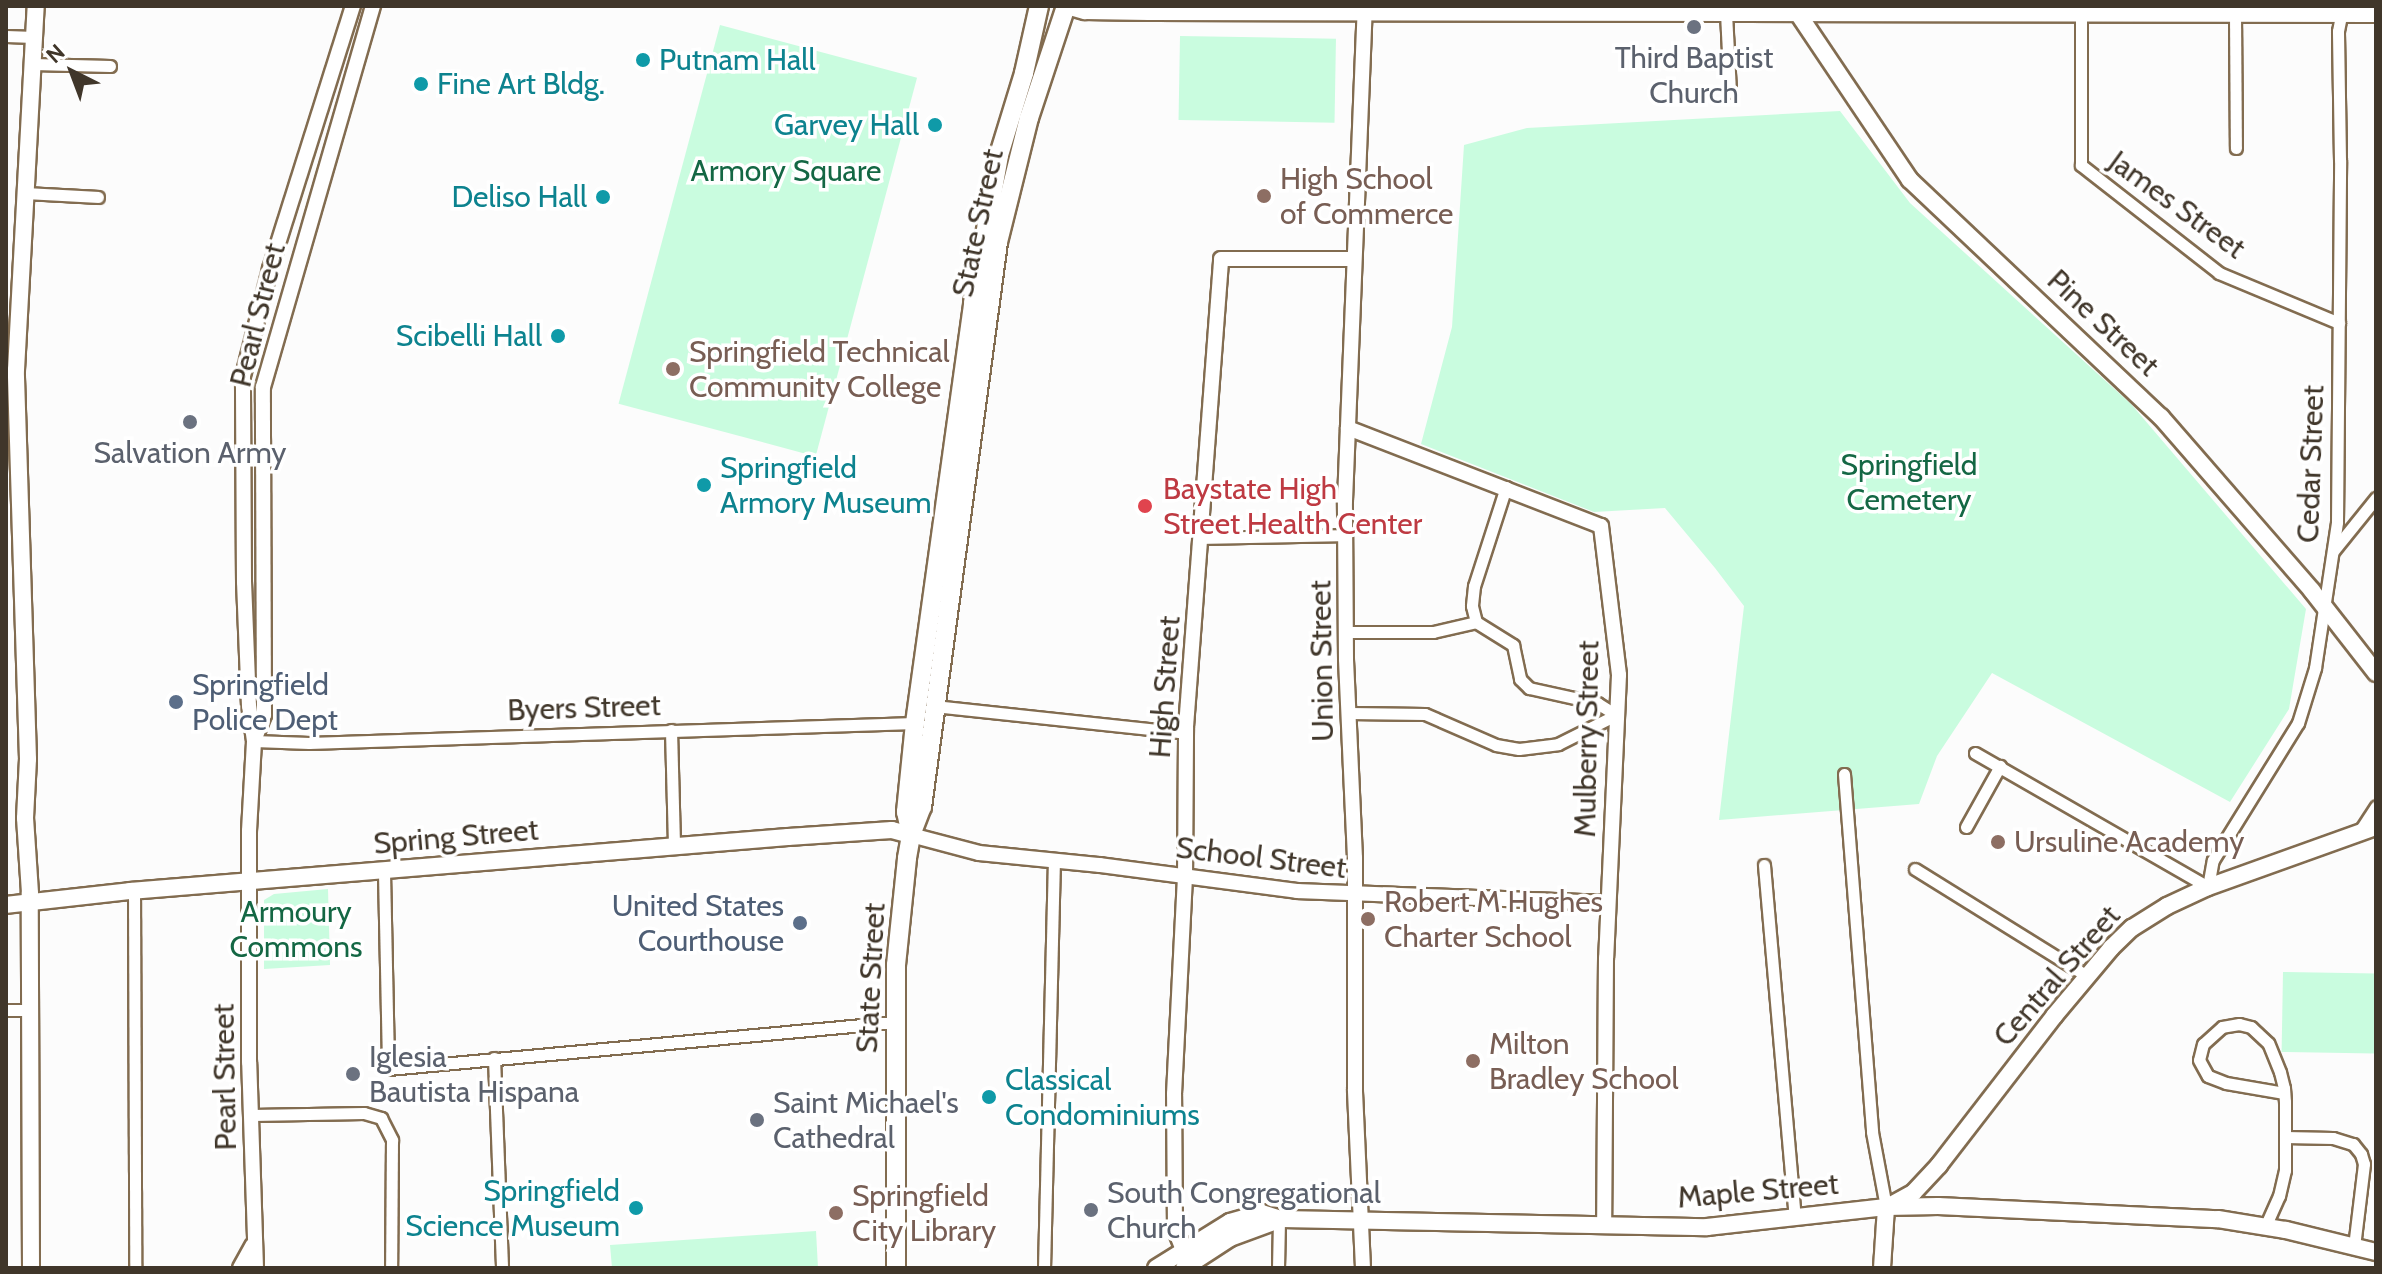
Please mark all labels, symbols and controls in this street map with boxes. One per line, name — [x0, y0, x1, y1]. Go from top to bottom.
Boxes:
marker: Third Baptist Church — [1685, 18, 1703, 36]
north arrow — [32, 32, 112, 112]
text: N — [41, 39, 70, 69]
place label: Third Baptist Church — [1615, 40, 1773, 110]
place label: Putnam Hall — [659, 42, 815, 78]
marker: Putnam Hall — [634, 51, 652, 69]
place label: Fine Art Bldg. — [437, 66, 605, 102]
marker: Fine Art Bldg. — [412, 75, 430, 93]
place label: Garvey Hall — [774, 107, 919, 143]
marker: Garvey Hall — [926, 116, 944, 134]
street label: James Street — [2102, 144, 2252, 266]
street label: State Street — [945, 146, 1011, 300]
park label: Armory Square — [691, 153, 881, 189]
place label: High School of Commerce — [1280, 161, 1453, 232]
place label: Deliso Hall — [451, 179, 587, 215]
marker: High School of Commerce — [1255, 187, 1273, 205]
marker: Deliso Hall — [594, 188, 612, 206]
street label: Pearl Street — [223, 239, 293, 391]
street label: Pine Street — [2040, 262, 2166, 384]
place label: Scibelli Hall — [396, 318, 542, 354]
marker: Scibelli Hall — [549, 327, 567, 345]
place label: Springfield Technical Community College — [689, 334, 950, 404]
marker: Springfield Technical Community College — [664, 360, 682, 378]
street label: Cedar Street — [2290, 385, 2332, 543]
marker: Salvation Army — [181, 413, 199, 431]
place label: Salvation Army — [94, 435, 286, 471]
park label: Springfield Cemetery — [1841, 447, 1977, 518]
place label: Springfield Armory Museum — [720, 450, 932, 520]
place label: Baystate High Street Health Center — [1163, 471, 1422, 542]
marker: Springfield Armory Museum — [695, 476, 713, 494]
marker: Baystate High Street Health Center — [1134, 495, 1156, 517]
street label: Union Street — [1303, 580, 1341, 742]
street label: High Street — [1142, 615, 1188, 759]
street label: Mulberry Street — [1567, 640, 1607, 838]
place label: Springfield Police Dept — [192, 667, 338, 738]
street label: Byers Street — [507, 687, 661, 729]
marker: Springfield Police Dept — [167, 693, 185, 711]
street label: Spring Street — [372, 812, 540, 862]
place label: Ursuline Academy — [2014, 824, 2244, 860]
street label: School Street — [1174, 830, 1348, 886]
marker: Ursuline Academy — [1989, 833, 2007, 851]
place label: Robert M Hughes Charter School — [1384, 884, 1603, 954]
place label: United States Courthouse — [612, 888, 784, 958]
park label: Armoury Commons — [230, 894, 362, 964]
street label: Central Street — [1986, 898, 2128, 1054]
street label: State Street — [849, 902, 893, 1054]
marker: Robert M Hughes Charter School — [1359, 910, 1377, 928]
marker: United States Courthouse — [791, 914, 809, 932]
street label: Pearl Street — [206, 1003, 244, 1151]
place label: Milton Bradley School — [1489, 1026, 1679, 1096]
place label: Iglesia Bautista Hispana — [369, 1039, 579, 1110]
marker: Milton Bradley School — [1464, 1052, 1482, 1070]
place label: Classical Condominiums — [1005, 1062, 1200, 1132]
marker: Iglesia Bautista Hispana — [344, 1065, 362, 1083]
place label: Saint Michael's Cathedral — [773, 1085, 959, 1156]
marker: Classical Condominiums — [980, 1088, 998, 1106]
marker: Saint Michael's Cathedral — [748, 1111, 766, 1129]
street label: Maple Street — [1676, 1166, 1840, 1216]
place label: Springfield Science Museum — [405, 1173, 620, 1244]
place label: South Congregational Church — [1107, 1175, 1381, 1246]
place label: Springfield City Library — [852, 1178, 996, 1248]
marker: Springfield Science Museum — [627, 1199, 645, 1217]
marker: South Congregational Church — [1082, 1201, 1100, 1219]
marker: Springfield City Library — [827, 1204, 845, 1222]

